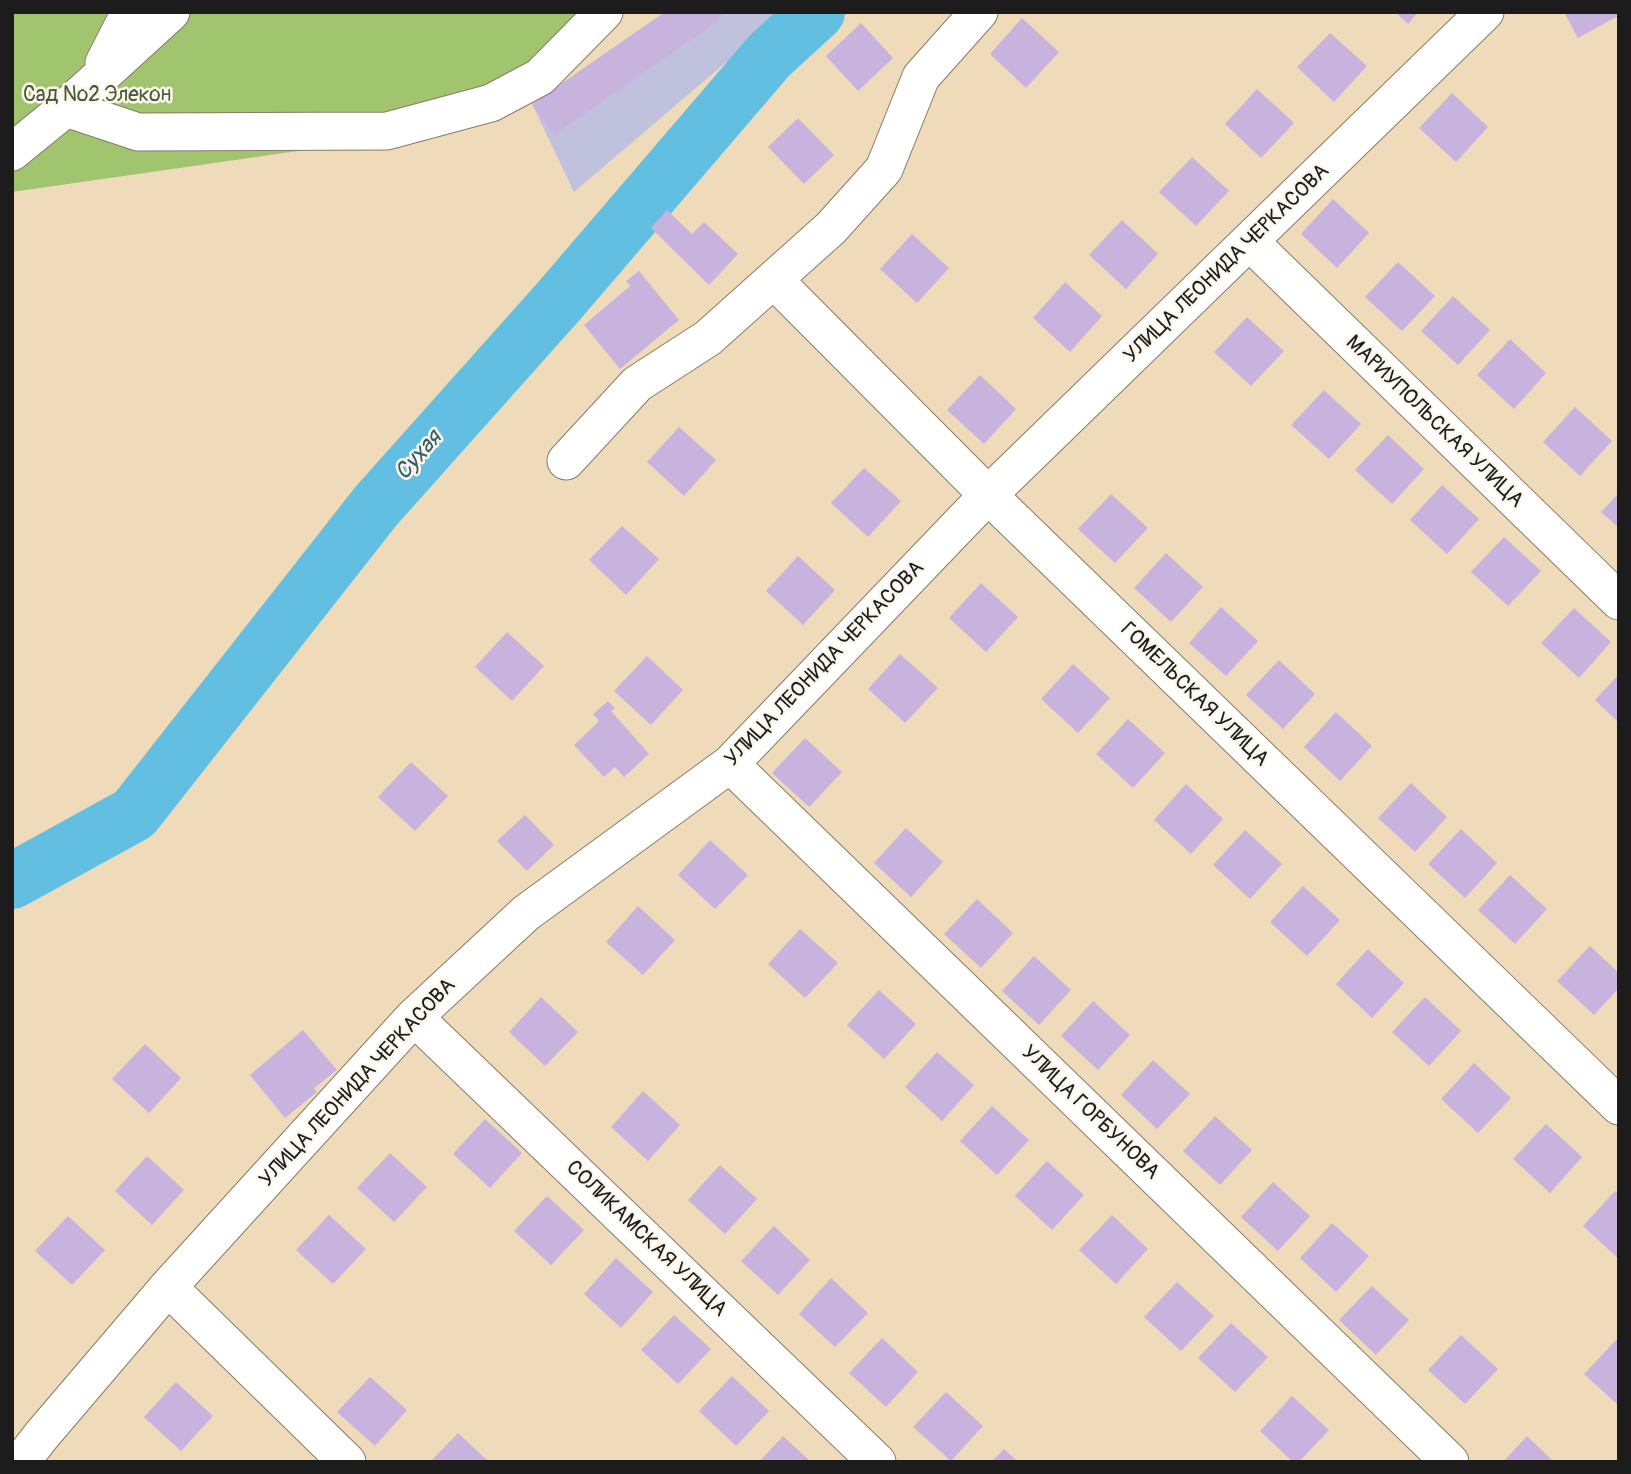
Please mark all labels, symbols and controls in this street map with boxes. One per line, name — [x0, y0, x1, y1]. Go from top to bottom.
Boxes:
park label: Сад №2 Элекон — [23, 83, 171, 109]
street label: УЛИЦА ЛЕОНИДА ЧЕРКАСОВА — [1119, 159, 1335, 369]
street label: МАРИУПОЛЬСКАЯ УЛИЦА — [1340, 331, 1528, 513]
water label: Сухая — [390, 425, 448, 487]
street label: УЛИЦА ЛЕОНИДА ЧЕРКАСОВА — [720, 556, 930, 772]
street label: ГОМЕЛЬСКАЯ УЛИЦА — [1115, 618, 1273, 772]
street label: УЛИЦА ЛЕОНИДА ЧЕРКАСОВА — [255, 974, 461, 1192]
street label: УЛИЦА ГОРБУНОВА — [1016, 1041, 1164, 1185]
street label: СОЛИКАМСКАЯ УЛИЦА — [560, 1156, 732, 1322]

